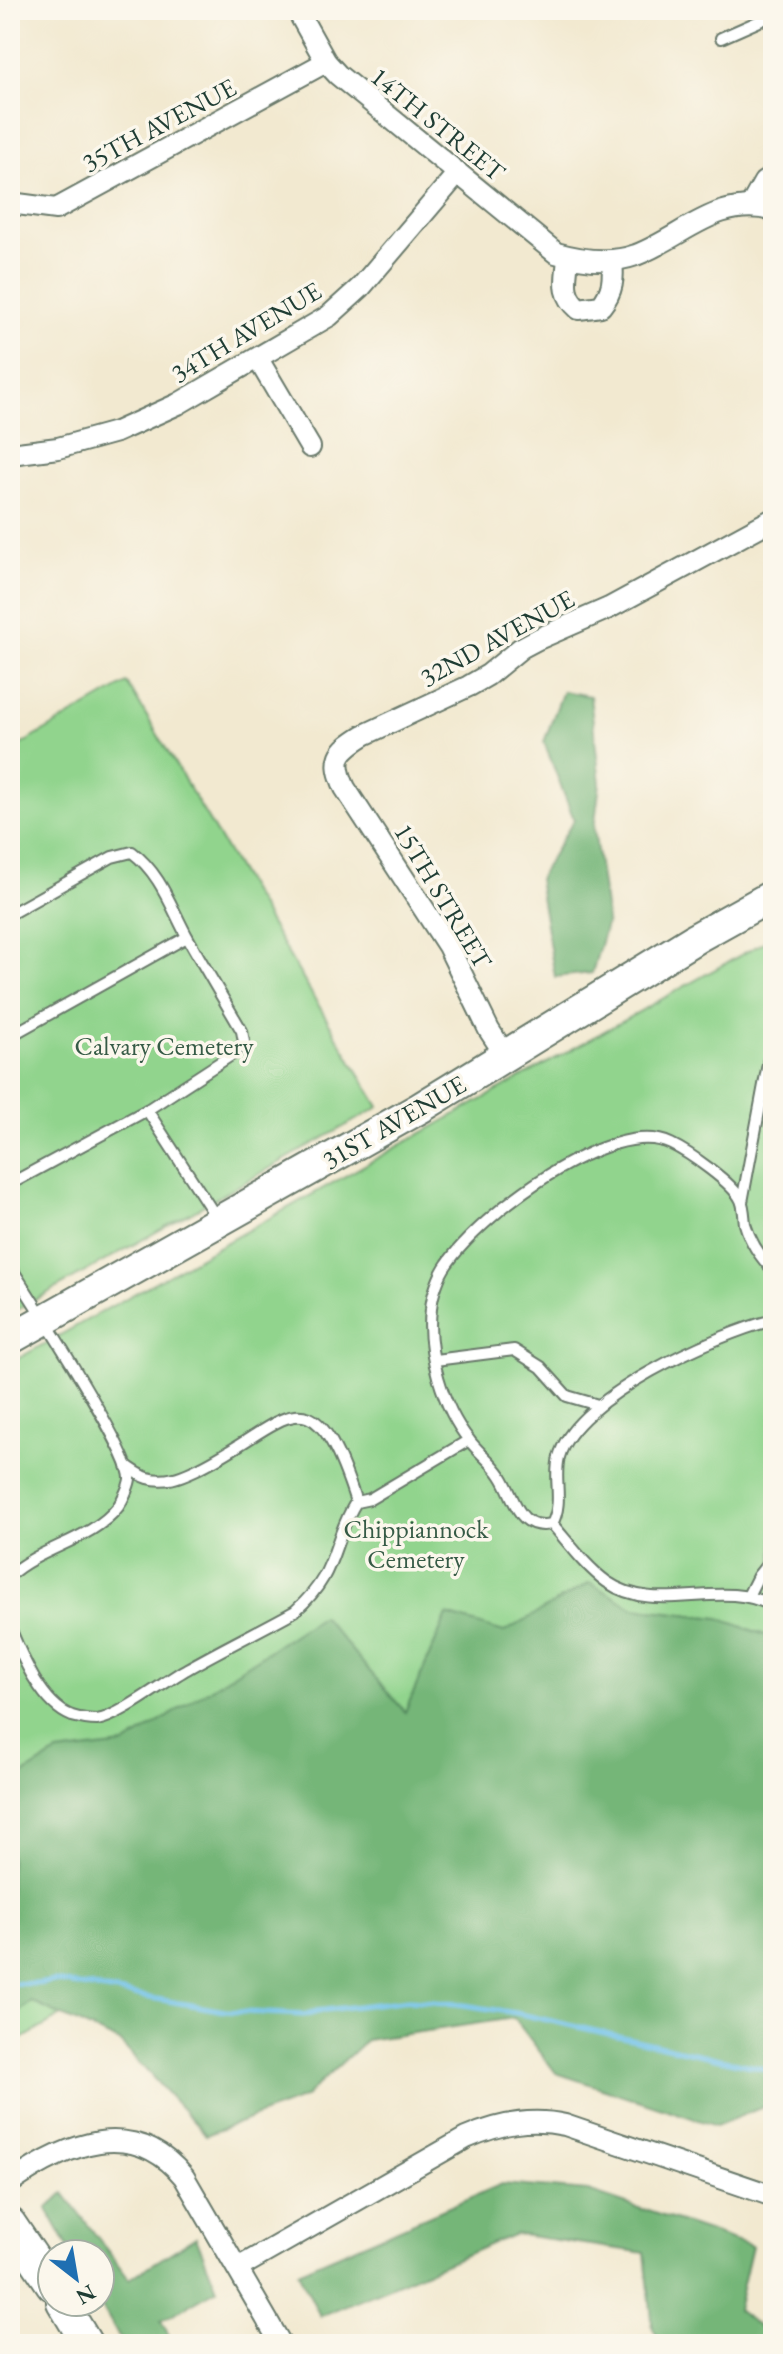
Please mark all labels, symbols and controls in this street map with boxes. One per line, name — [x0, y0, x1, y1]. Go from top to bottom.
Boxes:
street label: 14TH STREET — [364, 59, 513, 189]
street label: 35TH AVENUE — [76, 70, 242, 180]
street label: 34TH AVENUE — [165, 274, 328, 390]
street label: 32ND AVENUE — [414, 581, 580, 694]
street label: 15TH STREET — [386, 817, 500, 975]
park label: Calvary Cemetery — [74, 1029, 254, 1063]
street label: 31ST AVENUE — [316, 1067, 472, 1177]
park label: Chippiannock Cemetery — [343, 1512, 489, 1576]
north arrow — [36, 2238, 116, 2318]
text: N — [71, 2278, 101, 2312]

